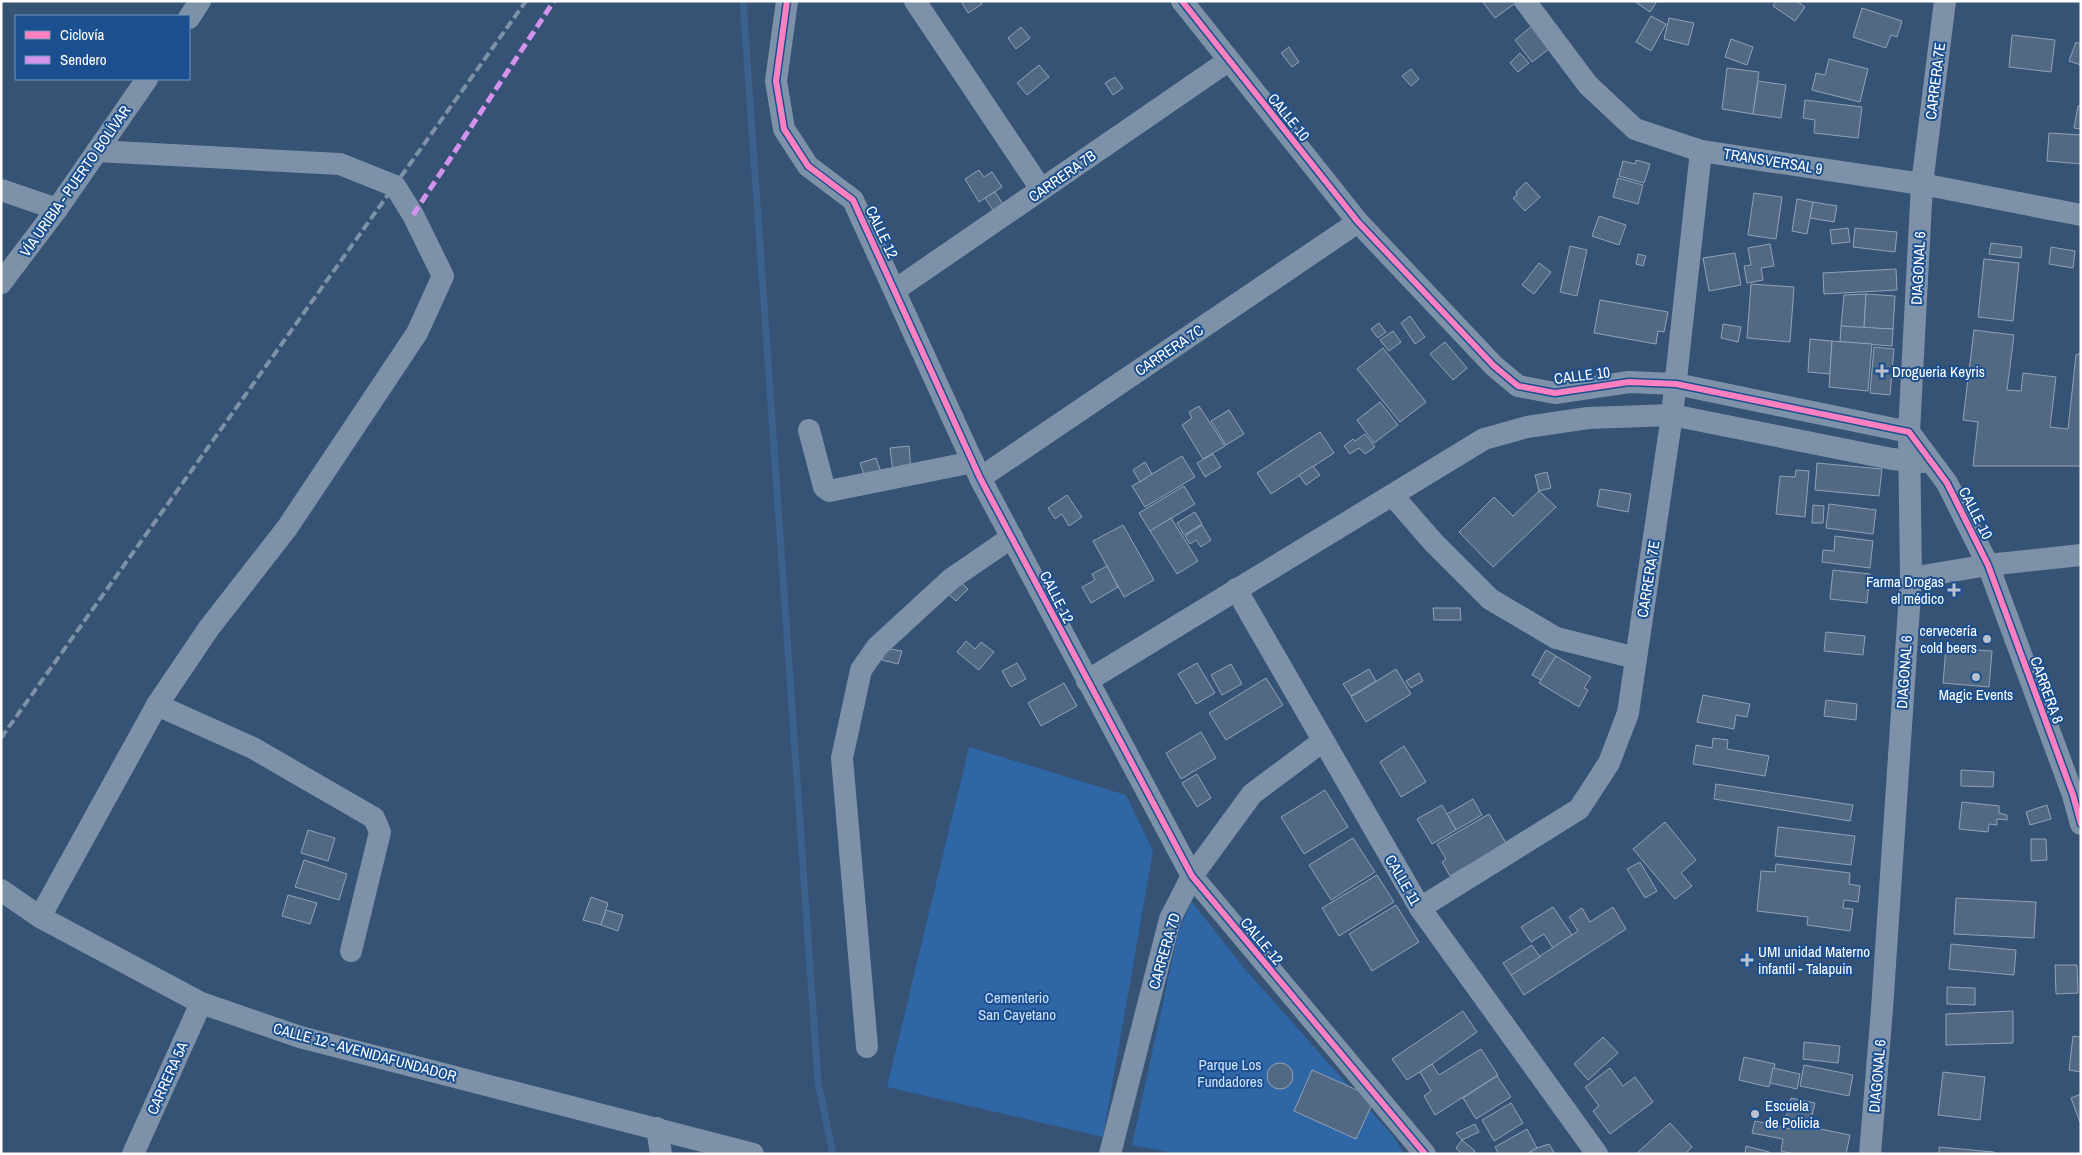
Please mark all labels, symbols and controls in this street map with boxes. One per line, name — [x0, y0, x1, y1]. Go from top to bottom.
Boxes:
legend — [15, 15, 190, 80]
text: Ciclovía — [60, 24, 105, 45]
street label: CARRERA 7E — [1920, 41, 1950, 121]
text: Sendero — [60, 49, 107, 70]
street label: CALLE 10 — [1263, 89, 1315, 146]
street label: VÍA URIBIA - PUERTO BOLÍVAR — [15, 101, 135, 261]
street label: TRANSVERSAL 9 — [1722, 143, 1824, 179]
street label: CARRERA 7B — [1024, 145, 1100, 207]
street label: CALLE 12 — [861, 202, 903, 262]
street label: DIAGONAL 6 — [1906, 231, 1930, 305]
street label: CARRERA 7C — [1131, 319, 1208, 381]
street label: CALLE 10 — [1553, 361, 1611, 389]
place label: Drogueria Keyris — [1892, 361, 1985, 382]
marker: Drogueria Keyris — [1876, 365, 1888, 377]
street label: CALLE 10 — [1954, 483, 1998, 543]
street label: CARRERA 7E — [1632, 539, 1664, 619]
street label: CALLE 12 — [1035, 567, 1079, 627]
place label: Farma Drogas el médico — [1866, 571, 1944, 609]
marker: Farma Drogas el médico — [1948, 584, 1960, 596]
place label: cervecería cold beers — [1920, 620, 1977, 658]
marker: cervecería cold beers — [1981, 633, 1993, 645]
street label: DIAGONAL 6 — [1891, 635, 1917, 709]
street label: CARRERA 8 — [2025, 654, 2069, 726]
marker: Magic Events — [1970, 671, 1982, 683]
place label: Magic Events — [1939, 684, 2013, 705]
street label: CALLE 11 — [1380, 851, 1426, 909]
street label: CARRERA 7D — [1143, 910, 1185, 992]
street label: CALLE 12 — [1236, 913, 1288, 969]
place label: UMI unidad Materno infantil - Talapuin — [1758, 941, 1870, 979]
marker: UMI unidad Materno infantil - Talapuin — [1740, 953, 1754, 967]
park label: Cementerio San Cayetano — [978, 987, 1056, 1025]
street label: CALLE 12 - AVENIDAFUNDADOR — [271, 1017, 459, 1087]
street label: CARRERA 5A — [142, 1037, 193, 1118]
street label: DIAGONAL 6 — [1863, 1038, 1891, 1113]
park label: Parque Los Fundadores — [1197, 1054, 1263, 1092]
place label: Escuela de Policia — [1765, 1095, 1820, 1133]
marker: Escuela de Policia — [1749, 1108, 1761, 1120]

